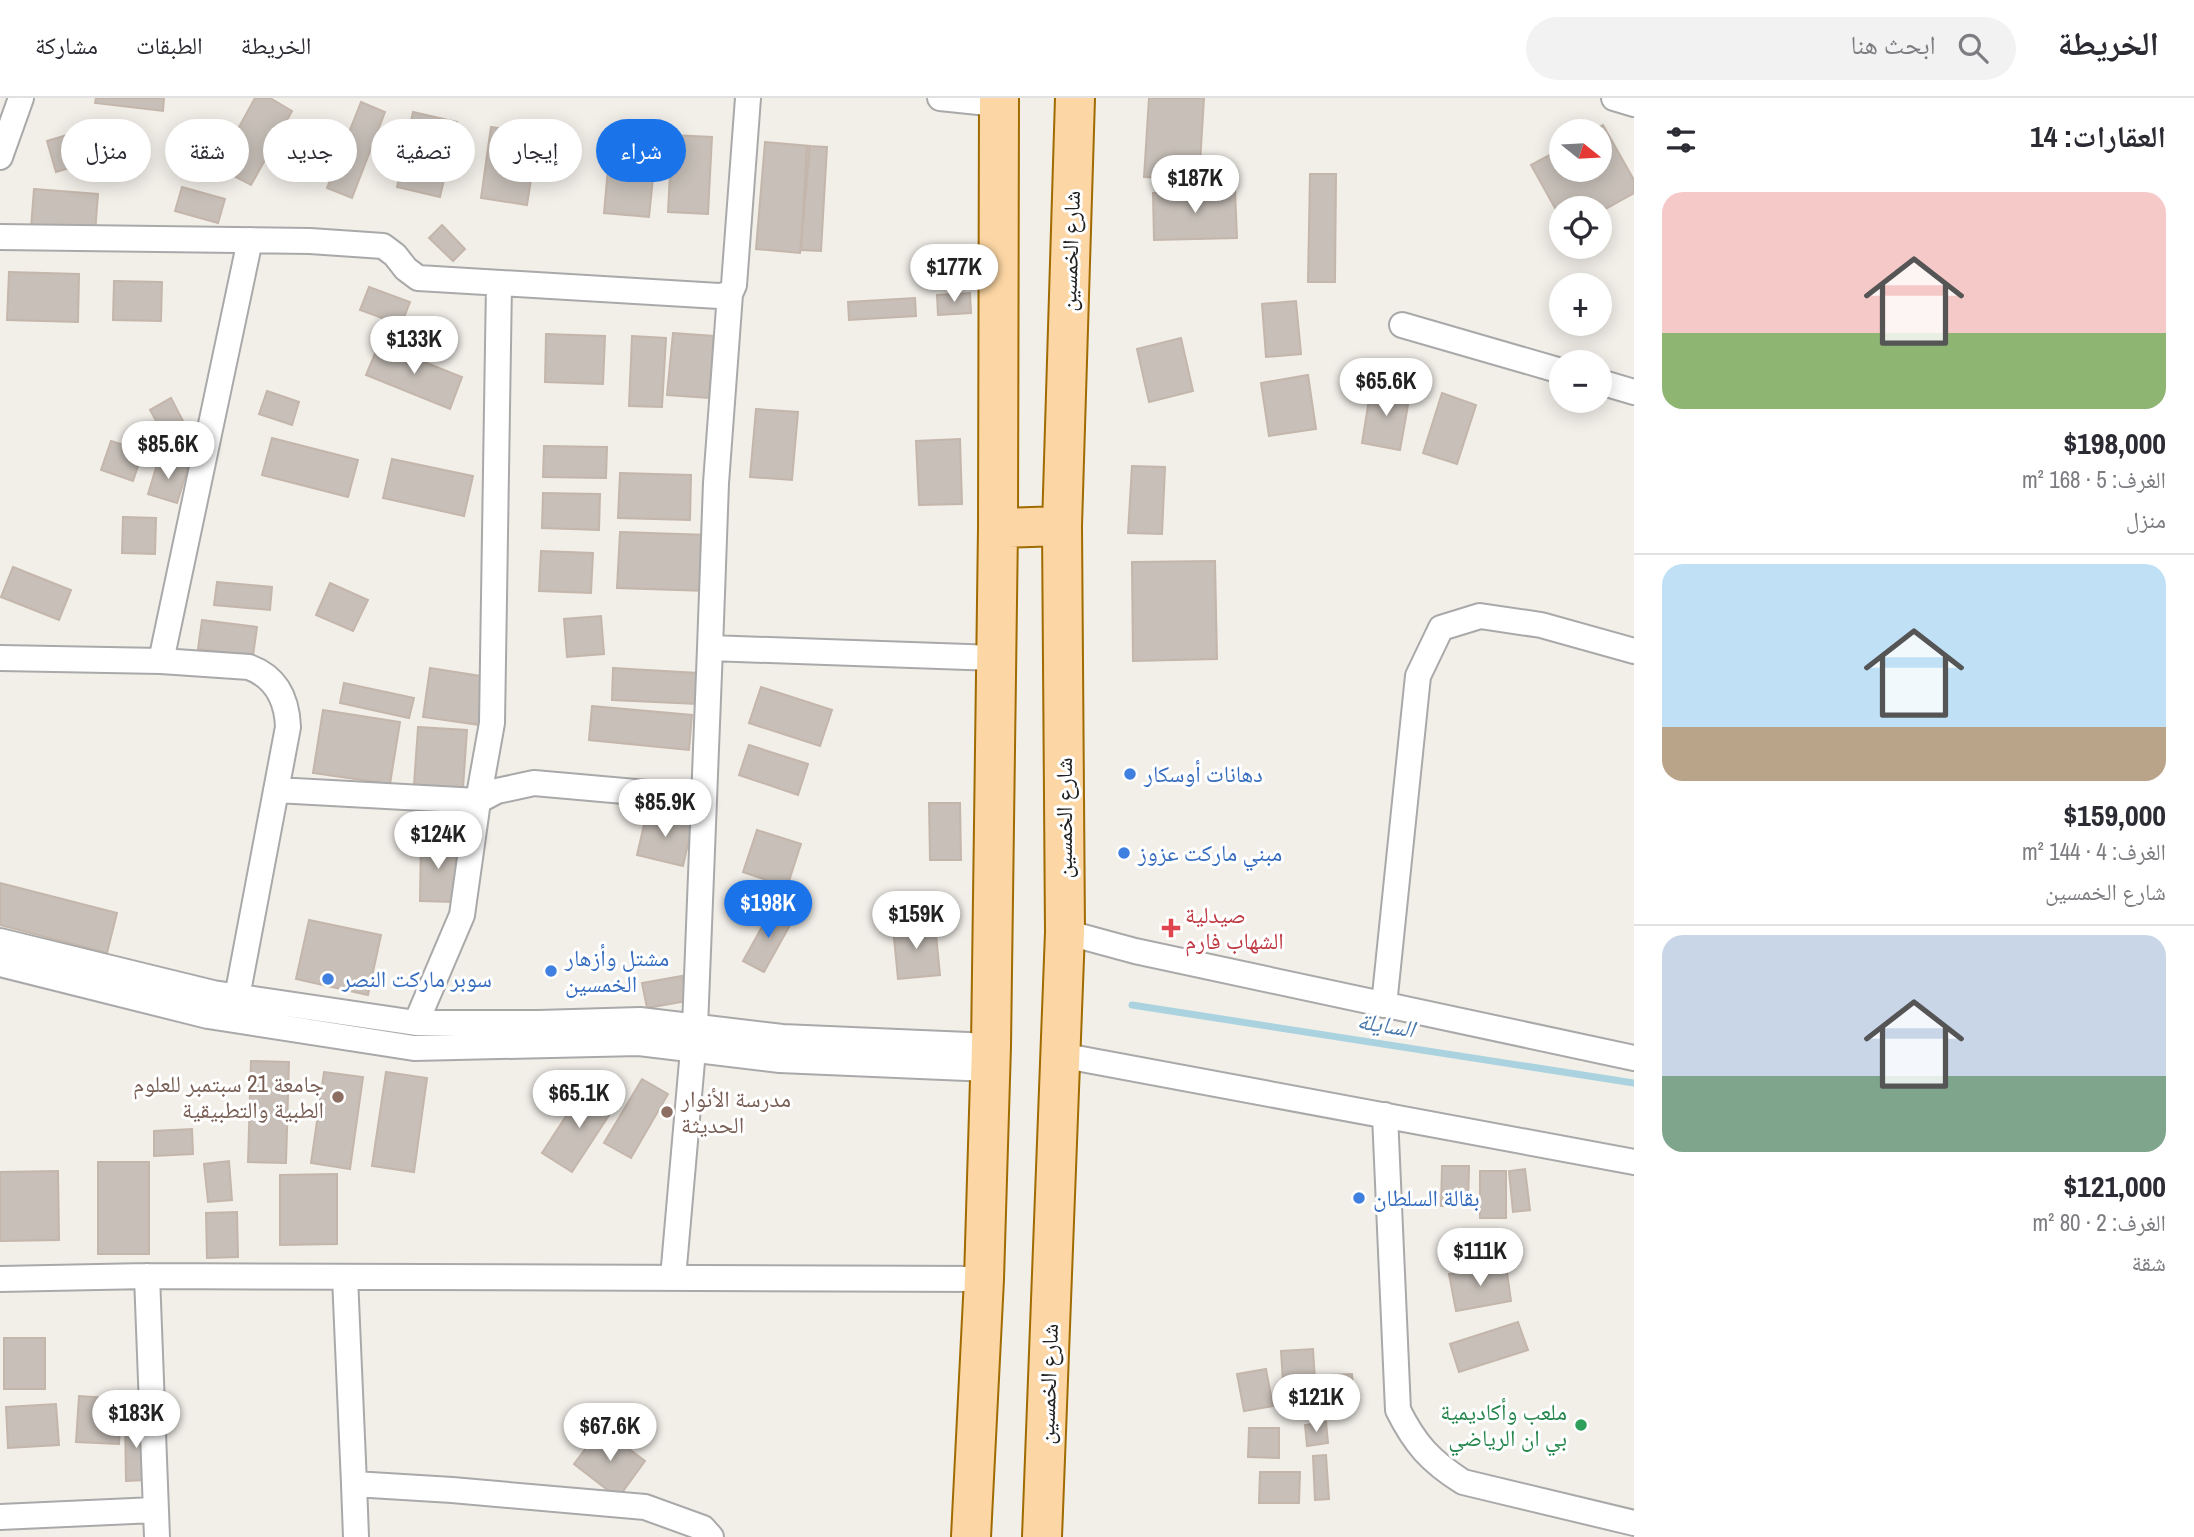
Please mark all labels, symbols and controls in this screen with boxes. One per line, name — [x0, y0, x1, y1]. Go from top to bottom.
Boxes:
search box — [1526, 17, 2016, 80]
text: الخريطة — [2058, 21, 2159, 65]
text: ابحث هنا — [1851, 27, 1936, 62]
text: مشاركة — [35, 29, 98, 61]
text: الطبقات — [136, 29, 203, 61]
text: الخريطة — [241, 29, 311, 61]
icon: search — [1954, 29, 1992, 67]
text: العقارات: 14 — [2030, 116, 2166, 156]
chip: منزل — [61, 119, 151, 182]
chip: شقة — [165, 119, 249, 182]
chip: جديد — [263, 119, 357, 182]
chip: تصفية — [371, 119, 475, 182]
chip: إيجار — [489, 119, 582, 182]
chip: شراء — [596, 119, 686, 182]
north arrow — [1549, 119, 1612, 182]
map controls — [1549, 119, 1612, 413]
icon: filters — [1662, 121, 1700, 159]
pin: $187K — [1146, 156, 1244, 215]
text: $187K — [1167, 162, 1223, 193]
street label: شارع الخمسين — [1052, 190, 1087, 312]
button: locate — [1549, 196, 1612, 259]
icon: home — [1851, 238, 1977, 364]
pin: $177K — [905, 244, 1003, 304]
text: $177K — [926, 251, 982, 282]
button: + — [1549, 273, 1612, 336]
pin: $133K — [365, 316, 463, 376]
text: $133K — [386, 323, 442, 354]
button: − — [1549, 350, 1612, 413]
pin: $65.6K — [1329, 358, 1443, 418]
text: $65.6K — [1356, 365, 1416, 396]
pin: $85.6K — [111, 422, 225, 481]
text: $198,000 — [2063, 423, 2166, 463]
text: $85.6K — [138, 428, 198, 459]
text: الغرف: 5 · 168 m² — [2022, 464, 2166, 495]
text: منزل — [2126, 504, 2166, 535]
icon: home — [1851, 610, 1977, 736]
street label: شارع الخمسين — [1048, 757, 1079, 879]
place label: دهانات أوسكار — [1143, 758, 1263, 789]
marker: دهانات أوسكار — [1122, 766, 1138, 782]
pin: $85.9K — [608, 780, 722, 839]
text: $85.9K — [635, 786, 695, 817]
text: $159,000 — [2063, 795, 2166, 835]
pin: $124K — [389, 812, 487, 871]
text: $124K — [410, 818, 466, 849]
text: الغرف: 4 · 144 m² — [2022, 836, 2166, 867]
place label: مبني ماركت عزوز — [1137, 837, 1282, 872]
marker: مبني ماركت عزوز — [1116, 845, 1132, 861]
text: شارع الخمسين — [2045, 876, 2166, 907]
pin: $198K — [719, 880, 817, 940]
text: $198K — [740, 887, 796, 918]
pin: $159K — [867, 892, 965, 951]
text: $159K — [888, 898, 944, 929]
place label: صيدلية الشهاب فارم — [1185, 899, 1284, 957]
marker: صيدلية الشهاب فارم — [1163, 920, 1179, 936]
place label: مشتل وأزهار الخمسين — [564, 942, 669, 999]
place label: سوبر ماركت النصر — [341, 963, 492, 994]
marker: مشتل وأزهار الخمسين — [543, 963, 559, 979]
marker: سوبر ماركت النصر — [320, 971, 336, 987]
icon: home — [1851, 981, 1977, 1107]
water label: السايلة — [1355, 1004, 1419, 1045]
place label: جامعة 21 سبتمبر للعلوم الطبية والتطبيقية — [133, 1068, 324, 1125]
pin: $65.1K — [522, 1070, 636, 1130]
text: $65.1K — [549, 1077, 609, 1108]
place label: مدرسة الأنوار الحديثة — [680, 1083, 791, 1140]
marker: جامعة 21 سبتمبر للعلوم الطبية والتطبيقية — [330, 1089, 346, 1105]
marker: مدرسة الأنوار الحديثة — [659, 1104, 675, 1120]
text: $121,000 — [2063, 1166, 2166, 1206]
place label: بقالة السلطان — [1373, 1182, 1480, 1213]
marker: بقالة السلطان — [1351, 1190, 1367, 1206]
text: الغرف: 2 · 80 m² — [2032, 1207, 2166, 1238]
pin: $111K — [1431, 1228, 1529, 1288]
text: $111K — [1453, 1235, 1507, 1266]
text: شقة — [2132, 1247, 2166, 1278]
street label: شارع الخمسين — [1030, 1323, 1065, 1445]
pin: $121K — [1267, 1374, 1365, 1434]
text: $121K — [1288, 1381, 1344, 1412]
pin: $183K — [87, 1390, 185, 1450]
place label: ملعب وأكاديمية بي ان الرياضي — [1440, 1396, 1567, 1457]
text: $183K — [108, 1397, 164, 1428]
pin: $67.6K — [553, 1404, 667, 1463]
text: $67.6K — [580, 1410, 640, 1441]
marker: ملعب وأكاديمية بي ان الرياضي — [1573, 1417, 1589, 1433]

